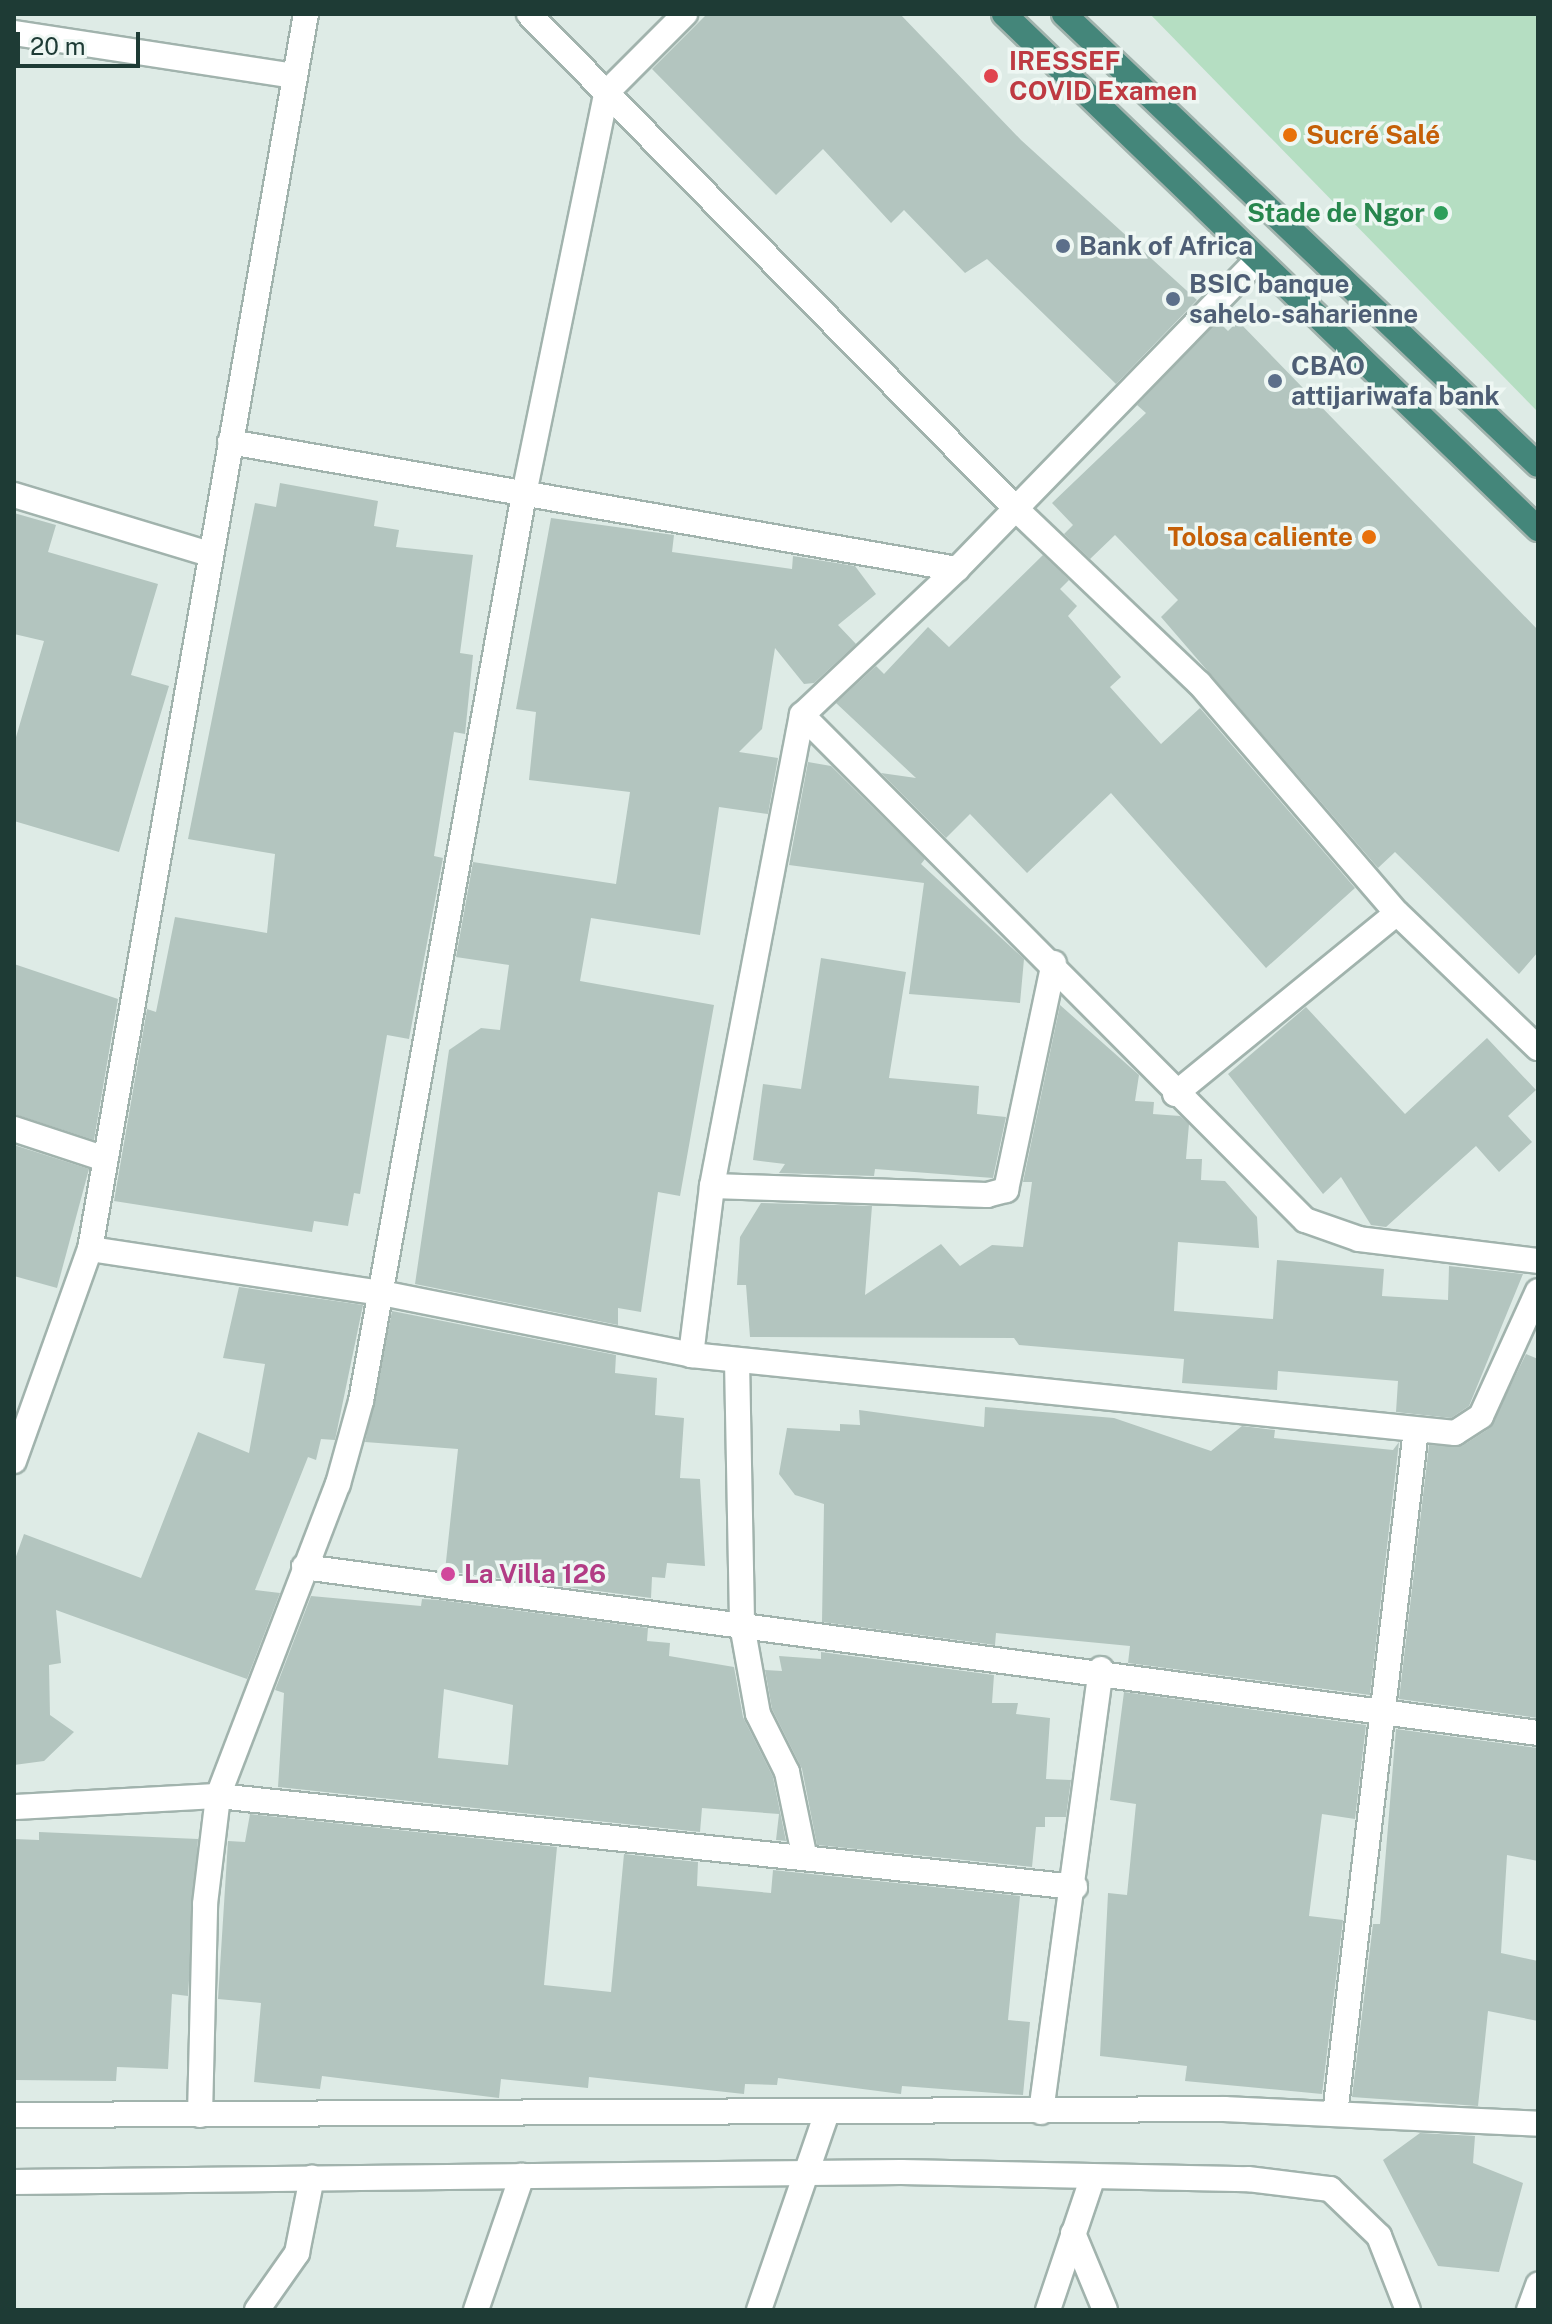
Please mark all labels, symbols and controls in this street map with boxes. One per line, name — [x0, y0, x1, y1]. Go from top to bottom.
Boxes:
scale bar — [20, 16, 144, 66]
text: 20 m — [30, 32, 86, 60]
place label: IRESSEF COVID Examen — [1009, 45, 1197, 106]
marker: IRESSEF COVID Examen — [980, 65, 1002, 87]
place label: Sucré Salé — [1306, 119, 1440, 151]
marker: Sucré Salé — [1281, 126, 1299, 144]
place label: Stade de Ngor — [1247, 197, 1425, 229]
marker: Stade de Ngor — [1432, 204, 1450, 222]
place label: Bank of Africa — [1079, 230, 1253, 262]
marker: Bank of Africa — [1054, 237, 1072, 255]
place label: BSIC banque sahelo-saharienne — [1189, 268, 1418, 330]
marker: BSIC banque sahelo-saharienne — [1164, 290, 1182, 308]
place label: CBAO attijariwafa bank — [1291, 350, 1500, 412]
marker: CBAO attijariwafa bank — [1266, 372, 1284, 390]
place label: Tolosa caliente — [1167, 521, 1353, 553]
marker: Tolosa caliente — [1360, 528, 1378, 546]
place label: La Villa 126 — [464, 1558, 607, 1590]
marker: La Villa 126 — [439, 1565, 457, 1583]

